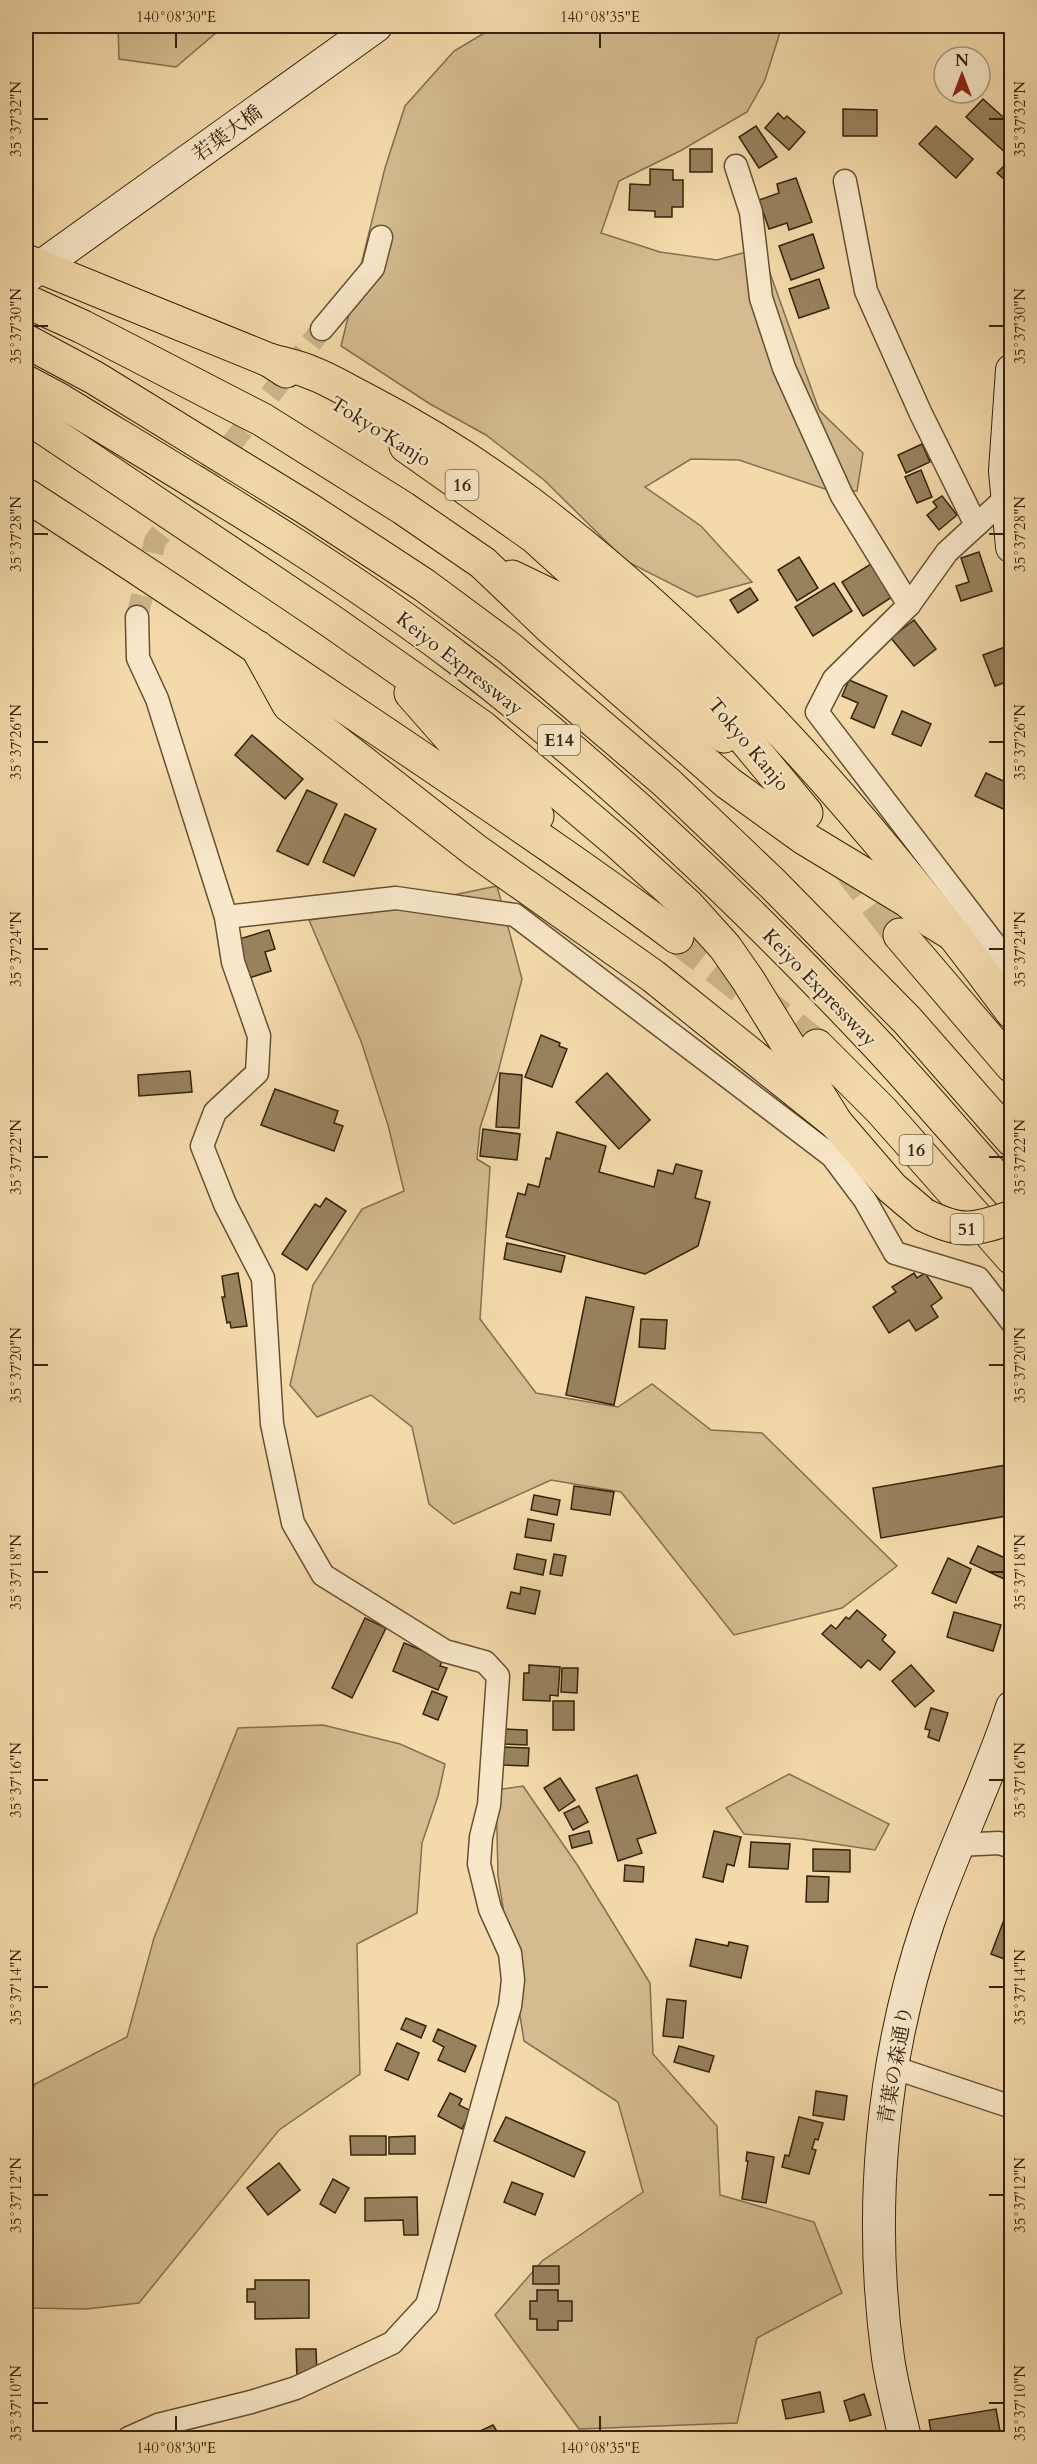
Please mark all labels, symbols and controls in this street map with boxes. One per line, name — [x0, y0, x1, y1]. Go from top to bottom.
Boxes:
text: 140°08'30"E — [136, 7, 216, 27]
text: 140°08'35"E — [560, 7, 640, 27]
north arrow — [932, 45, 992, 105]
text: N — [955, 50, 969, 72]
text: 35°37'32"N — [6, 81, 26, 157]
text: 35°37'32"N — [1010, 81, 1030, 157]
street label: 若葉大橋 — [187, 99, 268, 168]
text: 35°37'30"N — [6, 288, 26, 364]
text: 35°37'30"N — [1010, 288, 1030, 364]
street label: Tokyo Kanjo — [325, 390, 436, 473]
road number: 16 — [446, 470, 478, 500]
text: 35°37'28"N — [6, 496, 26, 572]
text: 35°37'28"N — [1010, 496, 1030, 572]
street label: Keiyo Expressway — [391, 605, 529, 722]
street label: Tokyo Kanjo — [702, 692, 796, 797]
text: 35°37'26"N — [6, 704, 26, 780]
text: 35°37'26"N — [1010, 704, 1030, 780]
road number: E14 — [538, 725, 580, 755]
text: 35°37'24"N — [6, 911, 26, 987]
text: 35°37'24"N — [1010, 911, 1030, 987]
street label: Keiyo Expressway — [756, 922, 883, 1053]
text: 35°37'22"N — [6, 1119, 26, 1195]
text: 35°37'22"N — [1010, 1119, 1030, 1195]
road number: 16 — [900, 1135, 932, 1165]
road number: 51 — [950, 1214, 984, 1244]
text: 35°37'20"N — [6, 1327, 26, 1403]
text: 35°37'20"N — [1010, 1327, 1030, 1403]
text: 35°37'18"N — [6, 1534, 26, 1610]
text: 35°37'18"N — [1010, 1534, 1030, 1610]
text: 35°37'16"N — [6, 1742, 26, 1818]
text: 35°37'16"N — [1010, 1742, 1030, 1818]
text: 35°37'14"N — [6, 1949, 26, 2025]
text: 35°37'14"N — [1010, 1949, 1030, 2025]
street label: 青葉の森通り — [872, 2004, 919, 2127]
text: 35°37'12"N — [6, 2157, 26, 2233]
text: 35°37'12"N — [1010, 2157, 1030, 2233]
text: 35°37'10"N — [6, 2365, 26, 2441]
text: 35°37'10"N — [1010, 2365, 1030, 2441]
text: 140°08'30"E — [136, 2438, 216, 2458]
text: 140°08'35"E — [560, 2438, 640, 2458]

